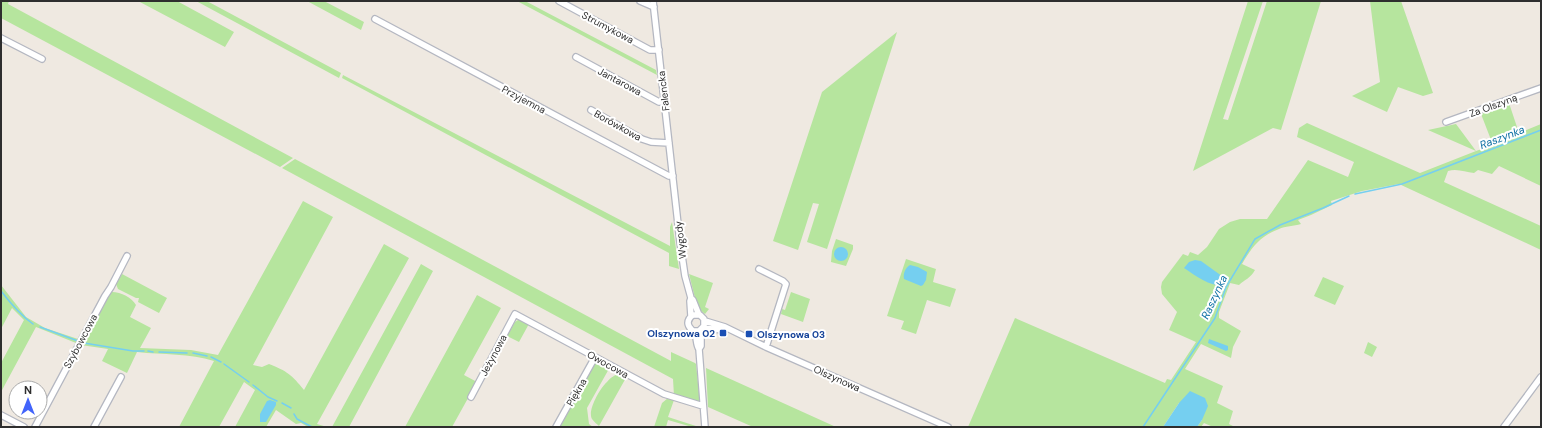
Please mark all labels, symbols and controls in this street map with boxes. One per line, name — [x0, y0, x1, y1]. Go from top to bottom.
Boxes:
street label: Strumykowa — [580, 8, 636, 47]
street label: Jantarowa — [596, 65, 644, 98]
street label: Falencka — [655, 70, 672, 112]
street label: Przyjemna — [500, 82, 548, 116]
street label: Za Olszyną — [1468, 91, 1519, 120]
street label: Borówkowa — [592, 107, 644, 144]
water label: Raszynka — [1477, 122, 1527, 152]
street label: Wygody — [672, 220, 689, 260]
water label: Raszynka — [1198, 273, 1230, 321]
street label: Szybowcowa — [61, 312, 100, 371]
place label: Olszynowa 02 — [647, 327, 715, 340]
marker: Olszynowa 02 — [718, 328, 728, 338]
place label: Olszynowa 03 — [757, 328, 825, 341]
marker: Olszynowa 03 — [744, 329, 754, 339]
street label: Jeżynowa — [477, 332, 510, 378]
street label: Owocowa — [585, 348, 631, 381]
street label: Olszynowa — [812, 362, 862, 394]
street label: Piękna — [563, 376, 590, 409]
north arrow — [8, 380, 48, 420]
text: N — [24, 383, 32, 397]

